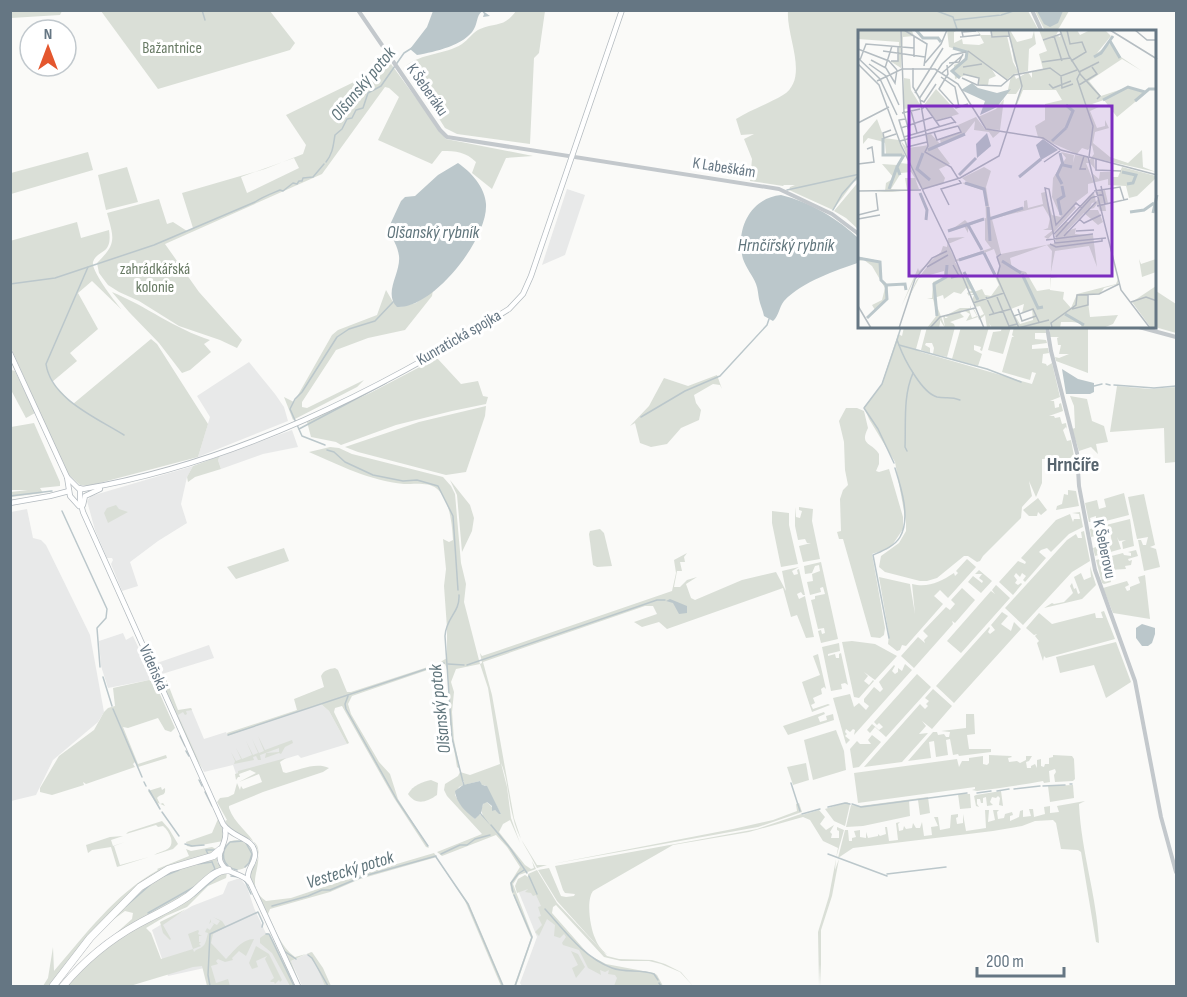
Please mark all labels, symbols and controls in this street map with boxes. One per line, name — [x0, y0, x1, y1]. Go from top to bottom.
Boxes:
north arrow — [18, 18, 78, 78]
text: N — [44, 25, 52, 44]
inset map — [858, 30, 1157, 328]
park label: Bažantnice — [142, 39, 202, 58]
water label: Olšanský potok — [326, 42, 401, 125]
street label: K Šeberáku — [402, 60, 452, 120]
street label: K Labeškám — [691, 154, 757, 182]
water label: Olšanský rybník — [387, 222, 481, 243]
water label: Hrnčířský rybník — [738, 235, 835, 256]
park label: zahrádkářská kolonie — [120, 260, 190, 297]
street label: Kunratická spojka — [413, 306, 505, 370]
district label: Hrnčíře — [1047, 453, 1099, 477]
street label: K Šeberovu — [1088, 518, 1120, 580]
street label: Vídeňská — [135, 642, 171, 694]
water label: Olšanský potok — [425, 662, 455, 755]
water label: Vestecký potok — [304, 846, 397, 893]
scale bar — [977, 940, 1064, 978]
text: 200 m — [986, 951, 1024, 972]

